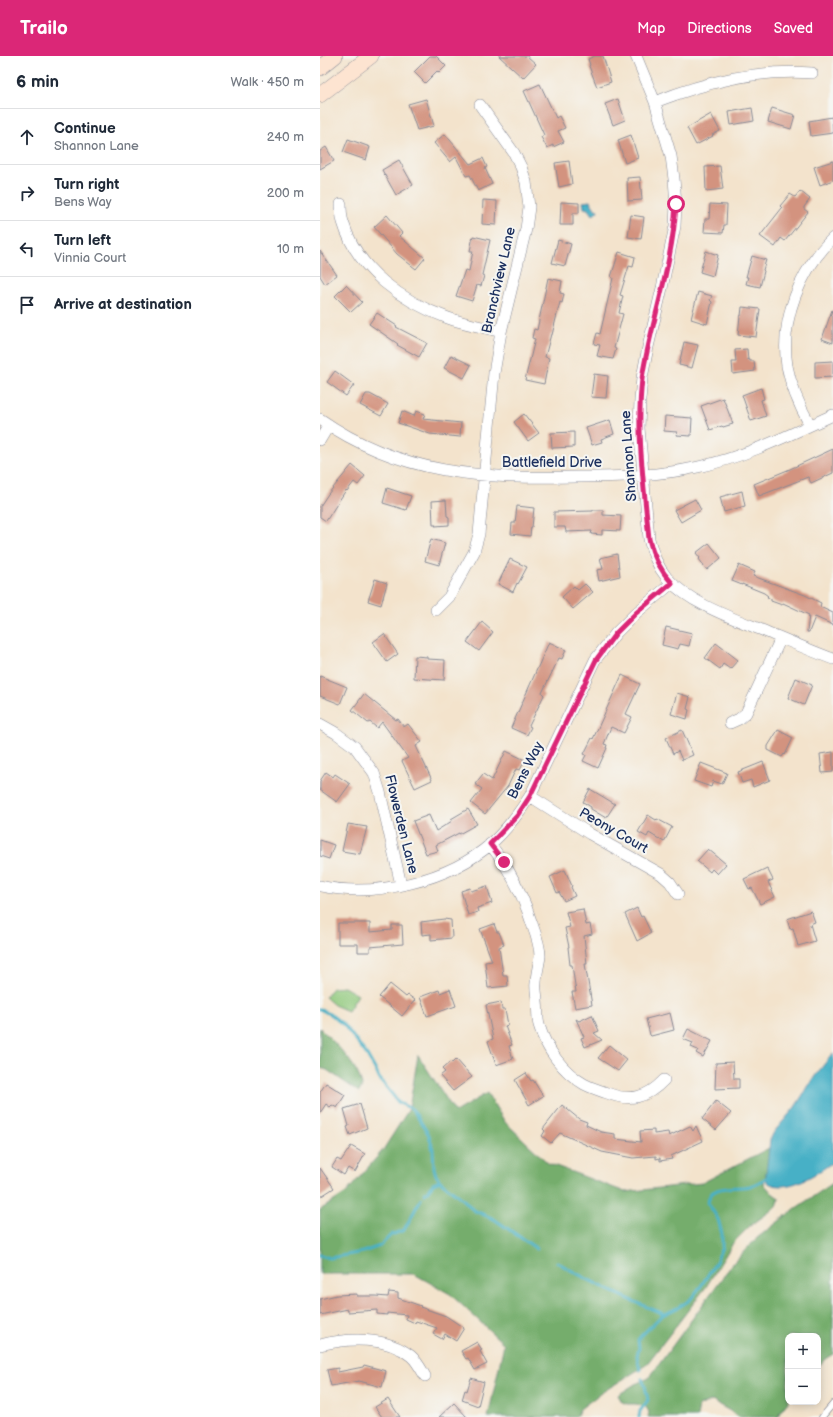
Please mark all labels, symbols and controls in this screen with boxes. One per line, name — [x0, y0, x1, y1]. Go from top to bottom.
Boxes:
text: Trailo — [20, 17, 68, 40]
text: Map — [637, 20, 665, 37]
text: Directions — [687, 20, 752, 37]
text: Saved — [774, 20, 813, 37]
text: 6 min — [16, 72, 59, 92]
text: Walk · 450 m — [230, 74, 304, 90]
text: Continue — [54, 119, 116, 138]
icon: ahead — [16, 126, 38, 148]
text: 240 m — [267, 129, 304, 145]
text: Shannon Lane — [54, 138, 139, 154]
text: Turn right — [54, 175, 119, 194]
icon: right — [16, 182, 38, 204]
text: 200 m — [267, 185, 304, 201]
text: Bens Way — [54, 194, 112, 210]
route start — [667, 195, 685, 213]
street label: Branchview Lane — [478, 225, 519, 335]
text: Turn left — [54, 231, 111, 250]
icon: left — [16, 238, 38, 260]
text: 10 m — [277, 241, 304, 257]
text: Vinnia Court — [54, 250, 126, 266]
icon: arrive — [16, 294, 38, 316]
text: Arrive at destination — [54, 295, 192, 314]
street label: Shannon Lane — [617, 410, 640, 502]
street label: Battlefield Drive — [502, 454, 602, 471]
street label: Bens Way — [504, 738, 547, 802]
street label: Flowerden Lane — [381, 773, 422, 875]
street label: Peony Court — [576, 804, 652, 857]
route end — [495, 853, 513, 871]
map controls — [785, 1333, 821, 1405]
button: + — [785, 1333, 821, 1369]
button: − — [785, 1369, 821, 1405]

